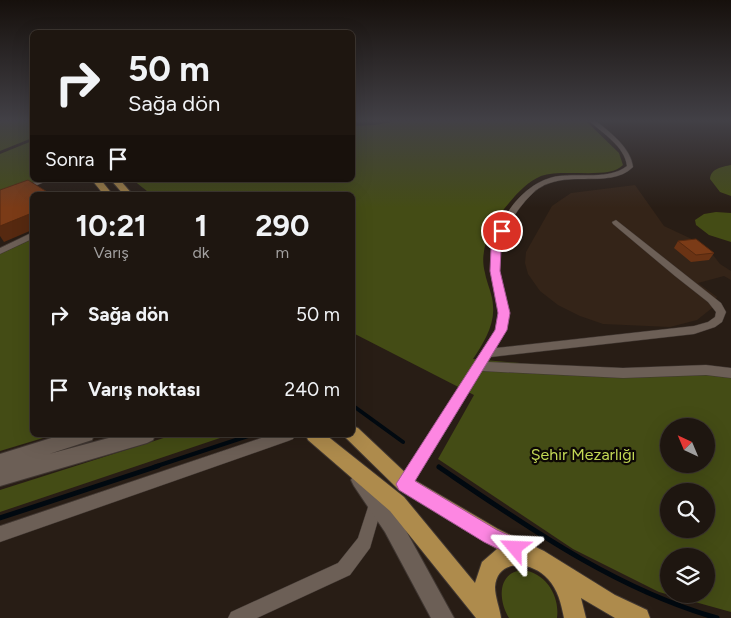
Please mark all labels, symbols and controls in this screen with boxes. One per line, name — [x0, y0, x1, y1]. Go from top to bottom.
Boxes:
text: 50 m — [128, 48, 210, 90]
icon: right — [45, 50, 110, 115]
text: Sağa dön — [128, 90, 220, 117]
icon: arrive — [104, 145, 132, 173]
text: Sonra — [45, 148, 94, 171]
text: 10:21 — [76, 207, 147, 244]
text: 1 — [195, 207, 207, 244]
text: 290 — [255, 207, 309, 244]
pin — [481, 210, 523, 252]
icon: arrive — [488, 217, 516, 245]
text: Varış — [94, 243, 129, 262]
text: dk — [192, 243, 210, 262]
text: m — [275, 243, 289, 262]
icon: right — [45, 301, 73, 329]
text: Sağa dön — [88, 303, 169, 326]
text: 50 m — [296, 303, 340, 326]
icon: arrive — [45, 376, 73, 404]
text: Varış noktası — [88, 378, 200, 401]
text: 240 m — [285, 378, 340, 401]
north arrow — [660, 418, 715, 472]
map controls — [660, 418, 715, 603]
park label: Şehir Mezarlığı — [531, 445, 635, 464]
button: search — [660, 483, 715, 538]
position arrow — [488, 521, 540, 573]
button: layers — [660, 548, 715, 603]

